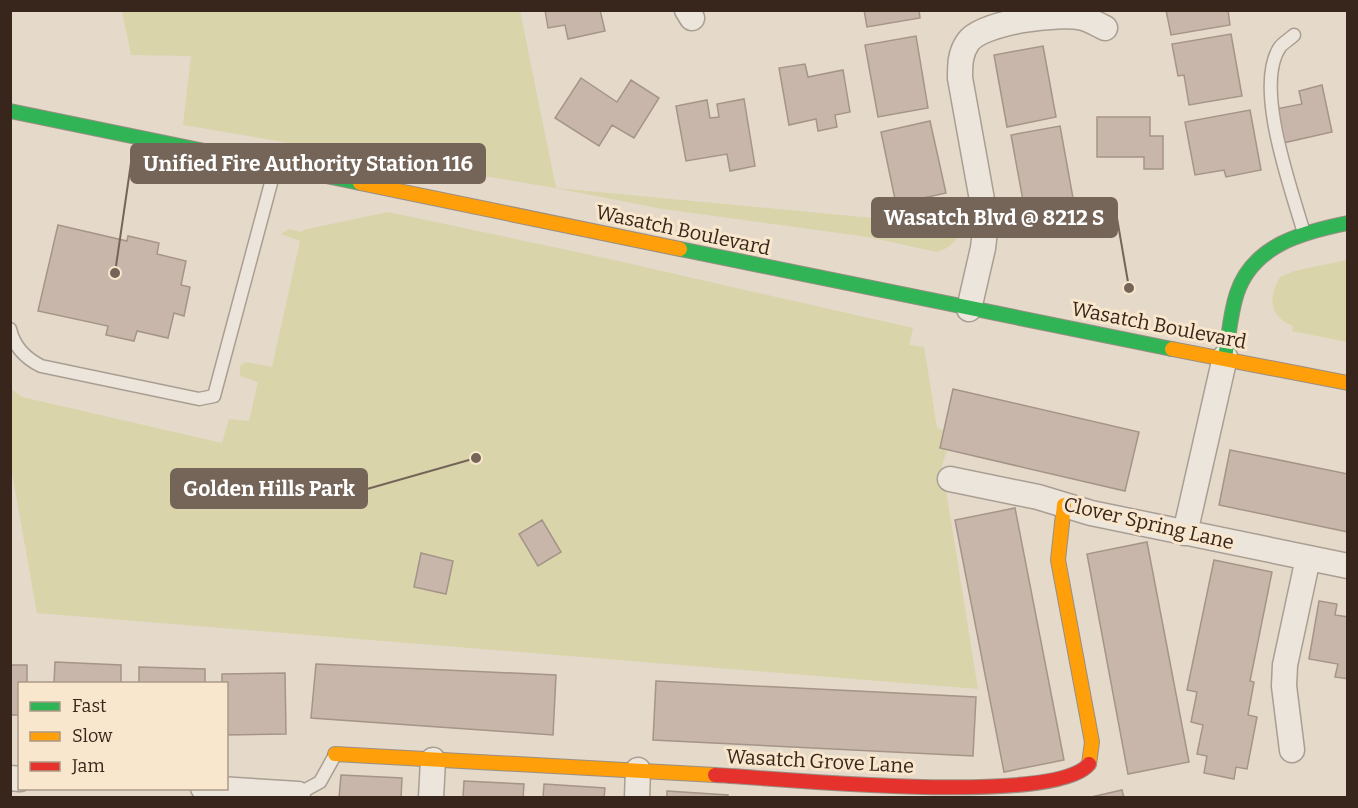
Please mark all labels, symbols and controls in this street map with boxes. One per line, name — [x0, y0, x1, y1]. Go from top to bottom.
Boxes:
callout: Unified Fire Authority Station 116 — [131, 144, 485, 183]
text: Unified Fire Authority Station 116 — [143, 151, 473, 177]
callout: Wasatch Blvd @ 8212 S — [872, 198, 1117, 237]
street label: Wasatch Boulevard — [594, 200, 773, 260]
text: Wasatch Blvd @ 8212 S — [884, 205, 1104, 231]
street label: Wasatch Boulevard — [1069, 296, 1249, 354]
callout: Golden Hills Park — [171, 469, 367, 508]
text: Golden Hills Park — [183, 476, 355, 502]
street label: Clover Spring Lane — [1061, 492, 1237, 554]
legend — [18, 682, 228, 790]
text: Fast — [72, 695, 107, 717]
text: Slow — [72, 725, 113, 747]
street label: Wasatch Grove Lane — [725, 744, 915, 778]
text: Jam — [71, 755, 105, 777]

